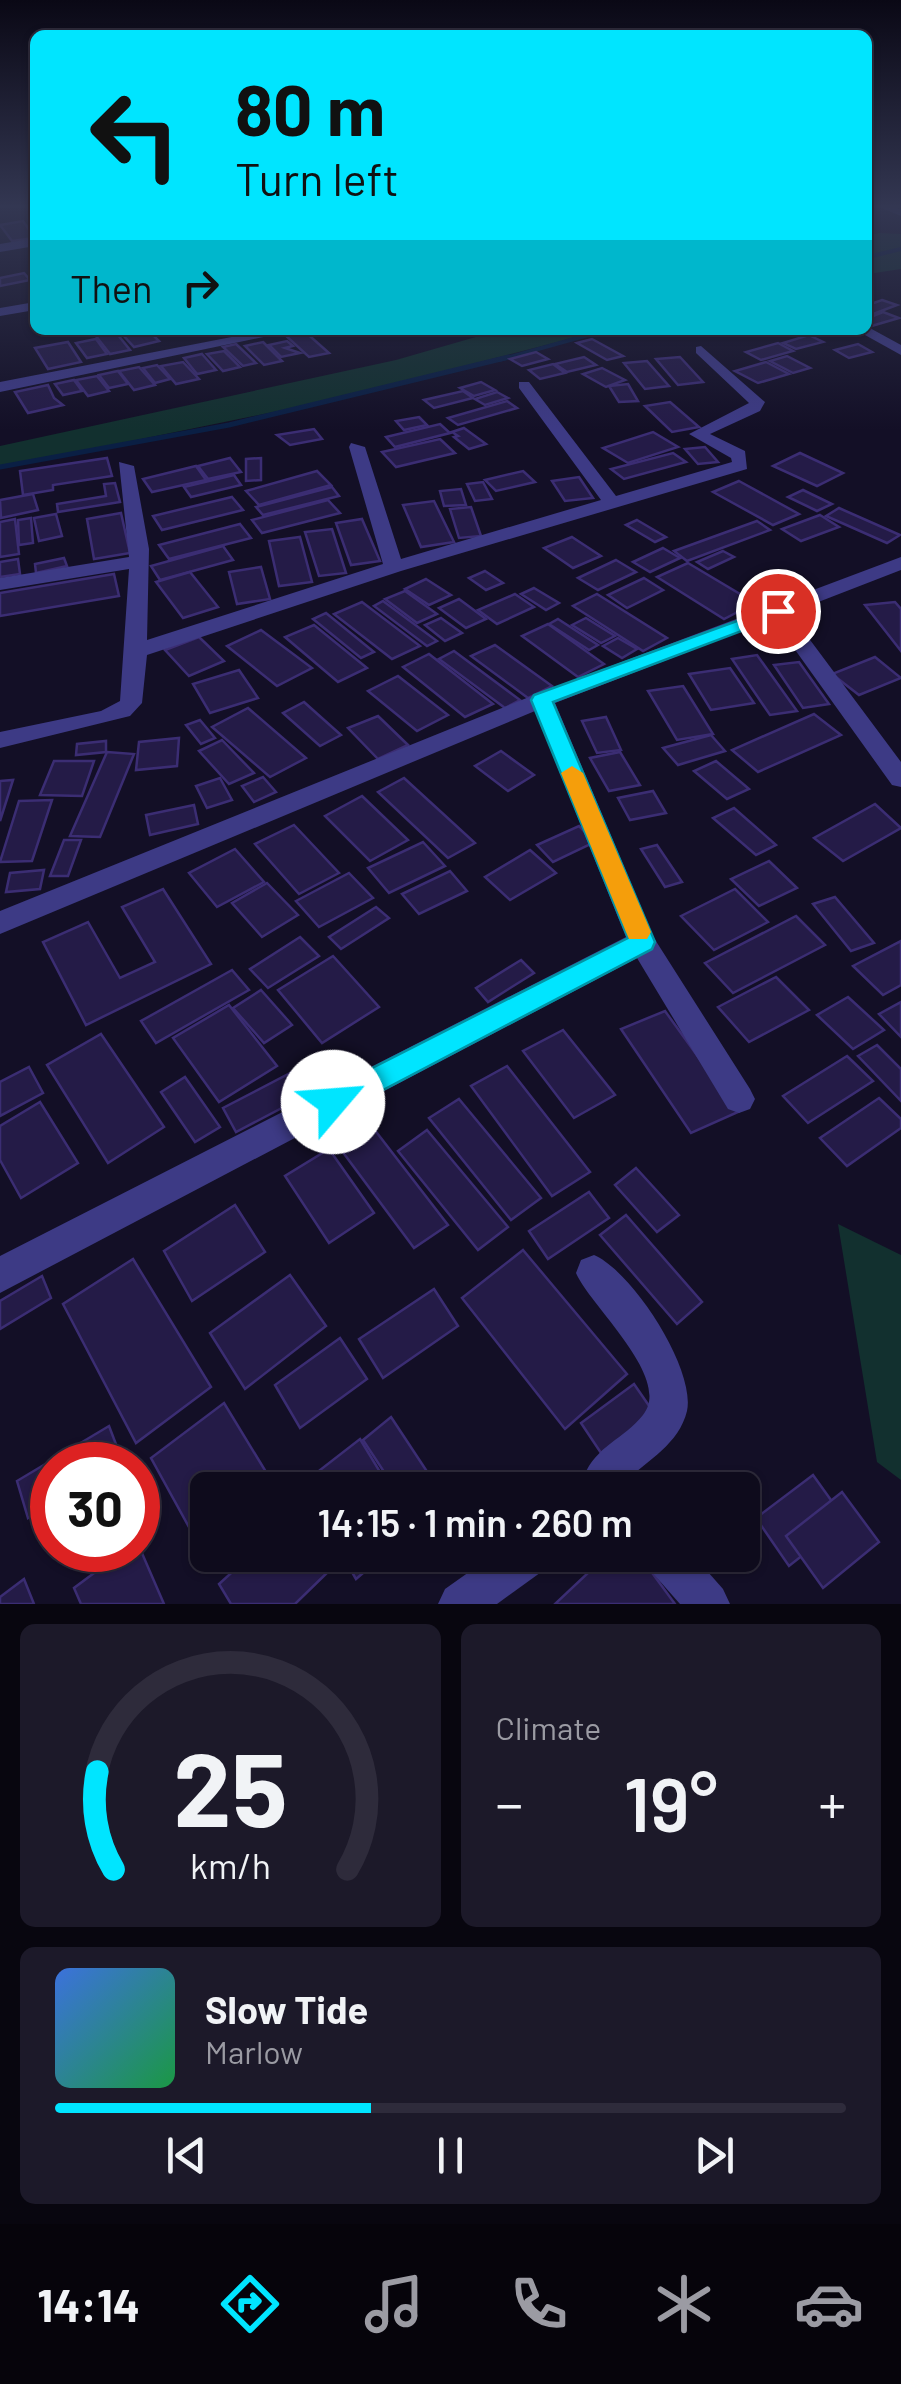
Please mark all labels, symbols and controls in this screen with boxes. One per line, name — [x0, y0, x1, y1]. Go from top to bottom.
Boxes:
text: 80 m — [235, 66, 385, 150]
icon: left — [70, 70, 200, 200]
text: Turn left — [235, 151, 399, 205]
icon: right — [173, 260, 228, 315]
text: Then — [70, 265, 153, 311]
pin — [736, 569, 821, 654]
icon: arrive — [751, 584, 806, 639]
position arrow — [281, 1050, 385, 1154]
speed limit sign: 30 — [30, 1442, 160, 1572]
text: 14:15 · 1 min · 260 m — [318, 1499, 632, 1545]
text: Climate — [496, 1708, 601, 1746]
text: 25 — [173, 1723, 287, 1848]
text: 19° — [624, 1757, 718, 1847]
text: − — [496, 1769, 523, 1835]
text: + — [818, 1769, 846, 1835]
text: km/h — [190, 1843, 271, 1886]
text: Slow Tide — [205, 1986, 368, 2032]
text: Marlow — [205, 2032, 303, 2070]
icon: previous — [159, 2128, 214, 2183]
icon: pause — [423, 2128, 478, 2183]
icon: next — [687, 2128, 742, 2183]
icon: directions — [215, 2269, 285, 2339]
icon: music — [359, 2269, 429, 2339]
icon: phone — [504, 2269, 574, 2339]
icon: climate — [649, 2269, 719, 2339]
icon: car — [794, 2269, 864, 2339]
text: 14:14 — [37, 2277, 140, 2331]

